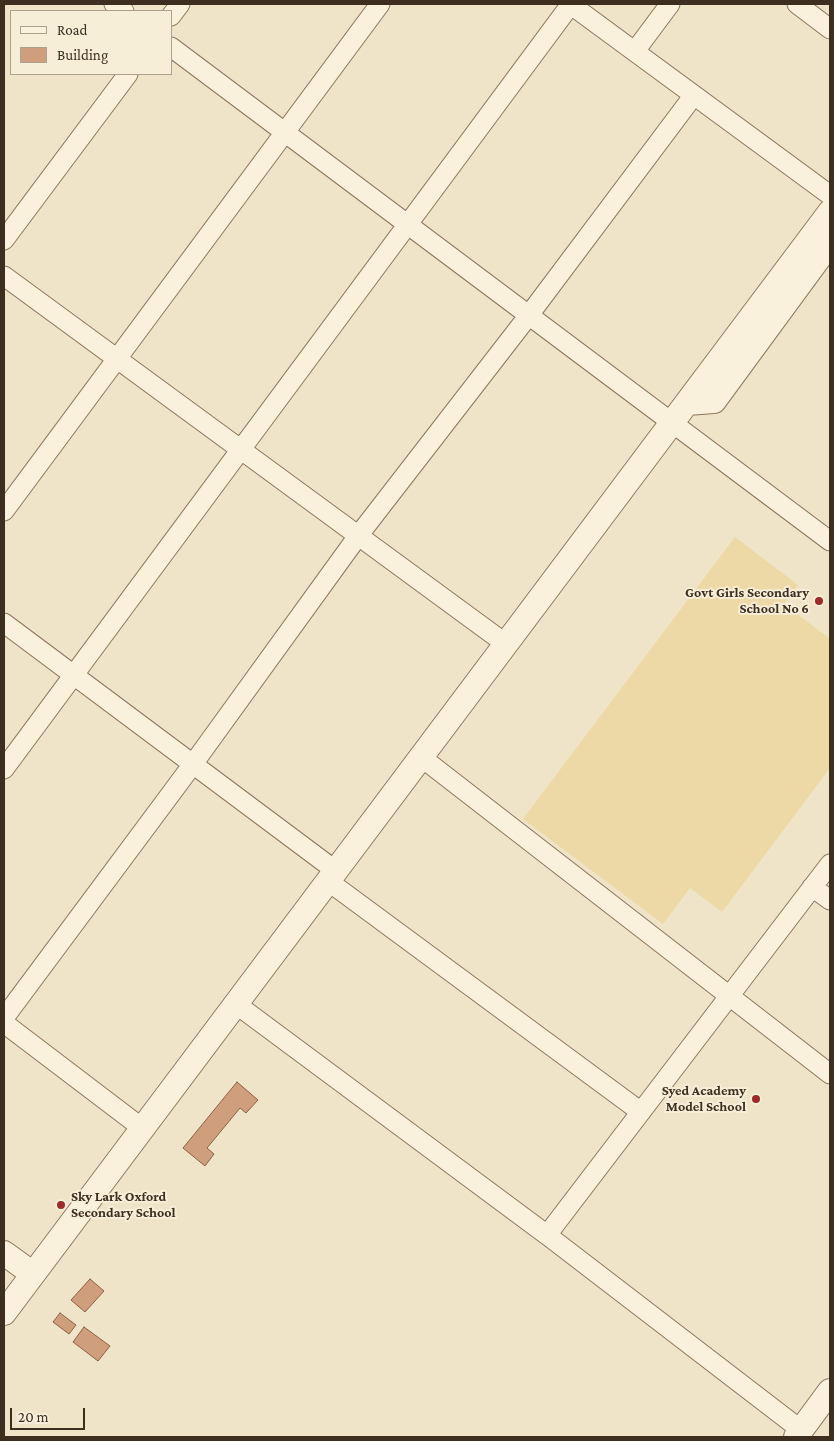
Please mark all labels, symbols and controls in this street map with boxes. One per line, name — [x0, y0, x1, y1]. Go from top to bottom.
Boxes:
legend — [10, 10, 172, 75]
text: Road — [57, 22, 87, 38]
text: Building — [57, 47, 108, 63]
place label: Govt Girls Secondary School No 6 — [685, 585, 809, 618]
marker: Govt Girls Secondary School No 6 — [813, 595, 825, 607]
place label: Syed Academy Model School — [662, 1083, 746, 1116]
marker: Syed Academy Model School — [750, 1093, 762, 1105]
place label: Sky Lark Oxford Secondary School — [71, 1189, 176, 1222]
marker: Sky Lark Oxford Secondary School — [55, 1199, 67, 1211]
scale bar — [12, 1398, 88, 1430]
text: 20 m — [18, 1409, 49, 1425]

